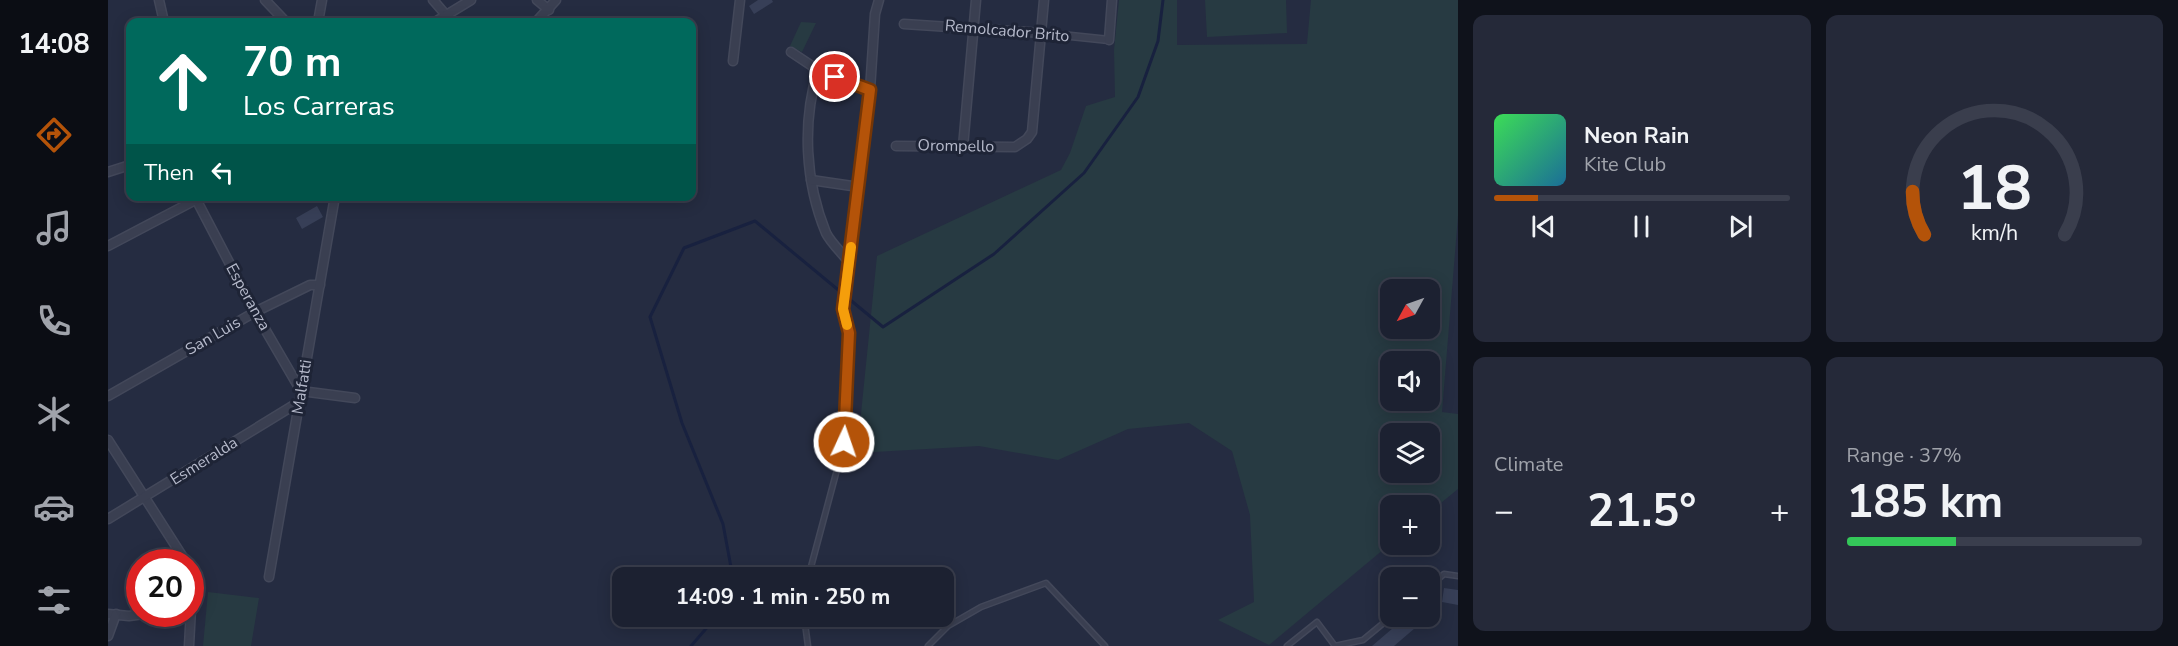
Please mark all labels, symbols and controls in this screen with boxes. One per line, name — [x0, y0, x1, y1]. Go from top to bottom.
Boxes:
street label: Remolcador Brito — [944, 15, 1070, 47]
text: 14:08 — [18, 26, 90, 63]
text: 70 m — [243, 34, 342, 91]
icon: ahead — [144, 42, 222, 120]
pin — [809, 51, 860, 102]
icon: arrive — [818, 60, 851, 93]
text: Los Carreras — [243, 88, 395, 125]
icon: directions — [33, 114, 75, 156]
text: Neon Rain — [1584, 121, 1689, 151]
street label: Orompello — [918, 134, 995, 158]
text: 18 — [1957, 147, 2032, 232]
text: Kite Club — [1584, 151, 1666, 178]
icon: left — [206, 156, 239, 189]
text: Then — [144, 158, 194, 188]
icon: music — [33, 207, 75, 249]
icon: previous — [1527, 210, 1560, 243]
icon: pause — [1625, 210, 1658, 243]
icon: next — [1724, 210, 1757, 243]
text: km/h — [1971, 219, 2018, 249]
street label: Esperanza — [220, 259, 276, 335]
north arrow — [1380, 279, 1440, 339]
map controls — [1380, 279, 1440, 627]
icon: phone — [33, 300, 75, 342]
street label: San Luis — [181, 311, 245, 361]
button: sound — [1380, 351, 1440, 411]
street label: Malfatti — [287, 358, 317, 416]
icon: climate — [33, 393, 75, 435]
position arrow — [812, 410, 876, 474]
button: layers — [1380, 423, 1440, 483]
street label: Esmeralda — [166, 432, 242, 490]
text: Range · 37% — [1847, 442, 1962, 469]
text: Climate — [1494, 451, 1563, 478]
text: 185 km — [1847, 472, 2003, 533]
text: 21.5° — [1587, 481, 1696, 542]
icon: car — [33, 486, 75, 528]
text: − — [1494, 489, 1514, 534]
text: + — [1770, 489, 1790, 534]
button: + — [1380, 495, 1440, 555]
speed limit sign: 20 — [126, 549, 204, 627]
button: − — [1380, 567, 1440, 627]
icon: filters — [33, 579, 75, 621]
text: 14:09 · 1 min · 250 m — [676, 582, 890, 612]

